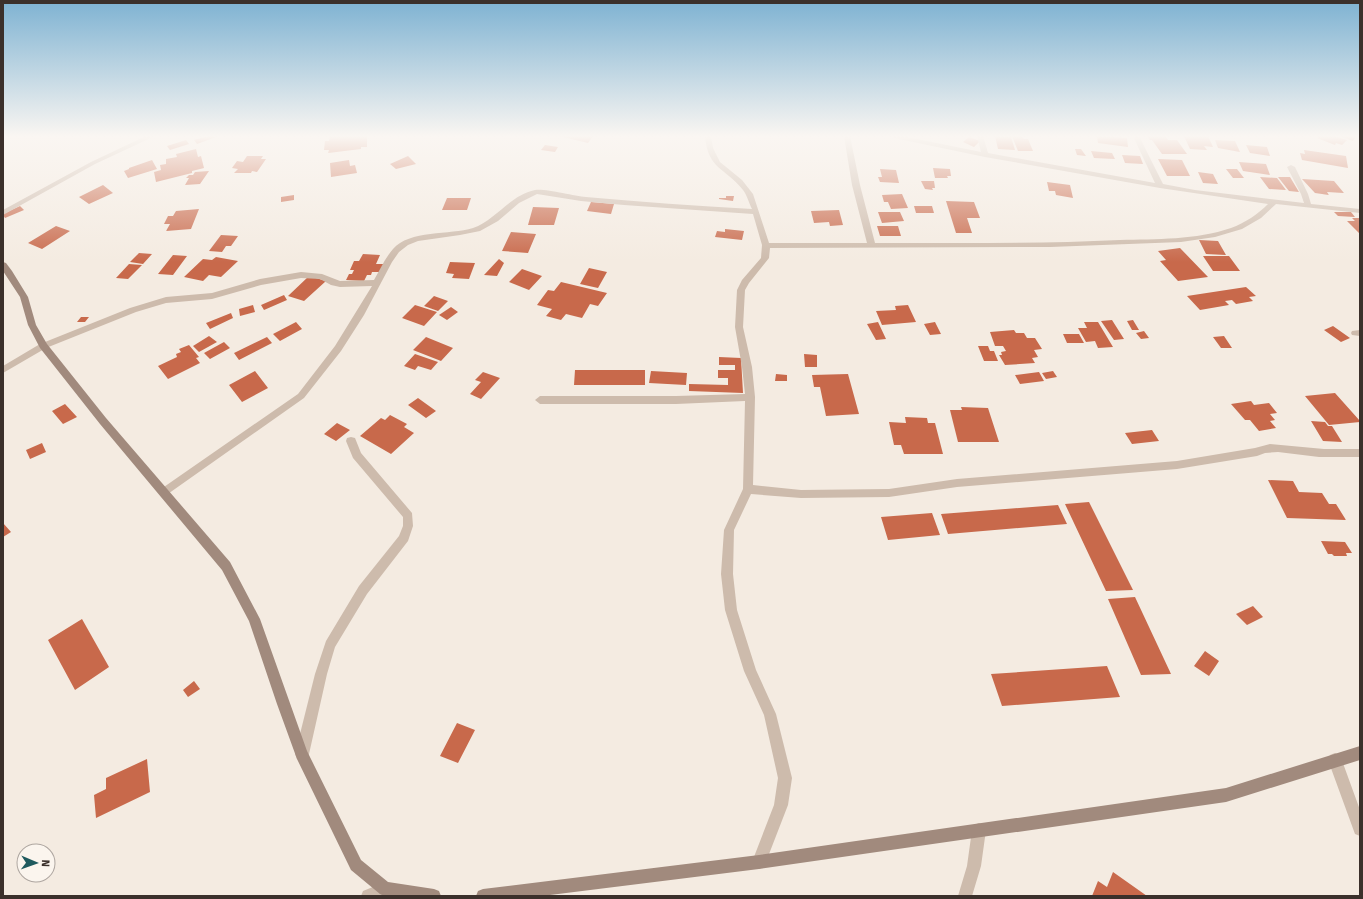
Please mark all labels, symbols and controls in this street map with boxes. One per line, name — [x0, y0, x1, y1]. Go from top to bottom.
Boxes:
north arrow — [16, 843, 56, 883]
text: N — [39, 859, 52, 867]

